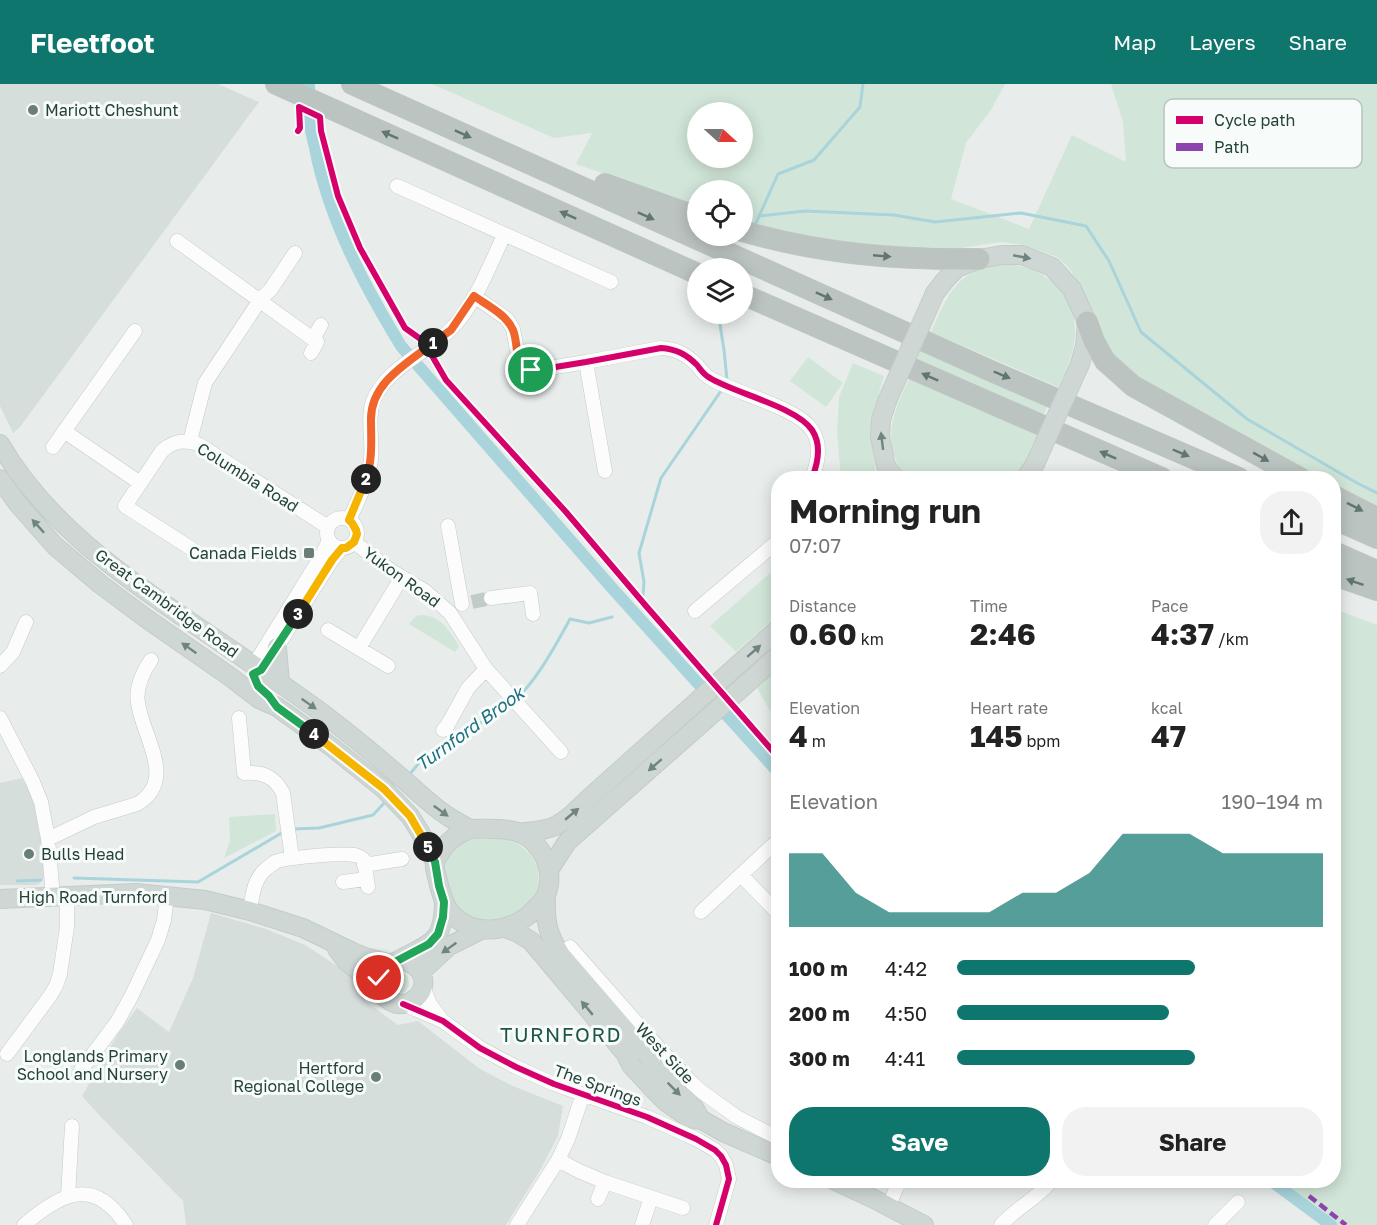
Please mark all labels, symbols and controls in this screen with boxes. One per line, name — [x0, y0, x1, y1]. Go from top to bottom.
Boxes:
text: Fleetfoot — [30, 26, 155, 59]
text: Map — [1113, 29, 1156, 55]
text: Layers — [1189, 29, 1256, 55]
text: Share — [1289, 29, 1347, 55]
legend — [1164, 99, 1362, 168]
place label: Mariott Cheshunt — [45, 100, 179, 120]
north arrow — [687, 102, 753, 168]
map controls — [687, 102, 753, 324]
marker: Mariott Cheshunt — [26, 103, 40, 117]
text: Cycle path — [1214, 110, 1295, 130]
one-way arrow — [454, 130, 471, 139]
one-way arrow — [381, 131, 398, 140]
text: Path — [1214, 137, 1249, 157]
button: locate — [687, 180, 753, 246]
one-way arrow — [559, 211, 576, 220]
one-way arrow — [637, 211, 655, 221]
one-way arrow — [873, 251, 892, 261]
one-way arrow — [1012, 253, 1031, 262]
button: layers — [687, 258, 753, 324]
one-way arrow — [815, 291, 832, 300]
pin: 1 — [418, 328, 448, 358]
text: 1 — [429, 333, 437, 353]
pin — [505, 344, 556, 395]
icon: arrive — [514, 353, 547, 386]
one-way arrow — [993, 370, 1011, 380]
one-way arrow — [920, 372, 938, 382]
one-way arrow — [877, 431, 886, 450]
street label: Columbia Road — [194, 438, 302, 516]
one-way arrow — [1172, 448, 1190, 458]
one-way arrow — [1099, 450, 1117, 460]
one-way arrow — [1253, 452, 1270, 462]
pin: 2 — [351, 464, 381, 494]
text: 2 — [361, 469, 371, 489]
text: Morning run — [789, 491, 981, 530]
button: share — [1260, 491, 1323, 554]
one-way arrow — [1347, 502, 1364, 512]
one-way arrow — [32, 519, 45, 534]
text: 07:07 — [789, 533, 841, 557]
street label: Yukon Road — [360, 542, 444, 612]
place label: Canada Fields — [189, 543, 297, 563]
street label: Great Cambridge Road — [91, 544, 243, 662]
marker: Canada Fields — [302, 546, 316, 560]
one-way arrow — [1346, 577, 1364, 587]
text: Distance — [789, 596, 856, 616]
text: Time — [970, 596, 1008, 616]
text: Pace — [1151, 596, 1188, 616]
pin: 3 — [283, 599, 313, 629]
text: 3 — [293, 604, 303, 624]
text: 0.60 — [789, 616, 857, 652]
text: 2:46 — [970, 616, 1036, 652]
text: 4:37 — [1151, 616, 1214, 652]
text: km — [857, 629, 884, 649]
text: /km — [1214, 629, 1249, 649]
one-way arrow — [181, 643, 197, 654]
one-way arrow — [746, 645, 761, 658]
water label: Turnford Brook — [411, 680, 529, 775]
one-way arrow — [300, 698, 316, 710]
text: Elevation — [789, 698, 860, 718]
text: Heart rate — [970, 698, 1048, 718]
text: kcal — [1151, 698, 1183, 718]
text: 4 — [789, 718, 808, 754]
text: 145 — [970, 718, 1023, 754]
text: 47 — [1151, 718, 1186, 754]
pin: 4 — [299, 719, 329, 749]
text: 4 — [309, 724, 319, 744]
text: m — [808, 731, 826, 751]
text: bpm — [1023, 731, 1060, 751]
one-way arrow — [648, 758, 663, 771]
text: Elevation — [789, 789, 878, 813]
text: 190–194 m — [1222, 789, 1323, 813]
one-way arrow — [434, 805, 449, 817]
one-way arrow — [564, 807, 580, 820]
pin: 5 — [413, 832, 443, 862]
text: 5 — [423, 837, 433, 857]
place label: Bulls Head — [41, 844, 124, 864]
marker: Bulls Head — [22, 847, 36, 861]
street label: High Road Turnford — [19, 887, 167, 907]
one-way arrow — [442, 942, 458, 954]
pin — [353, 952, 404, 1003]
text: 100 m — [789, 956, 848, 980]
text: 4:42 — [885, 956, 927, 980]
icon: check — [362, 961, 395, 994]
one-way arrow — [581, 1001, 594, 1016]
text: 200 m — [789, 1001, 850, 1025]
text: 4:50 — [885, 1001, 927, 1025]
street label: West Side — [632, 1018, 698, 1088]
district label: TURNFORD — [500, 1022, 622, 1046]
place label: Longlands Primary School and Nursery — [17, 1046, 168, 1084]
text: 300 m — [789, 1046, 850, 1070]
text: 4:41 — [885, 1046, 925, 1070]
marker: Longlands Primary School and Nursery — [173, 1058, 187, 1072]
place label: Hertford Regional College — [233, 1058, 364, 1096]
street label: The Springs — [551, 1060, 645, 1110]
marker: Hertford Regional College — [369, 1070, 383, 1084]
one-way arrow — [667, 1081, 681, 1095]
button: Save — [789, 1107, 1050, 1176]
button: Share — [1062, 1107, 1323, 1176]

